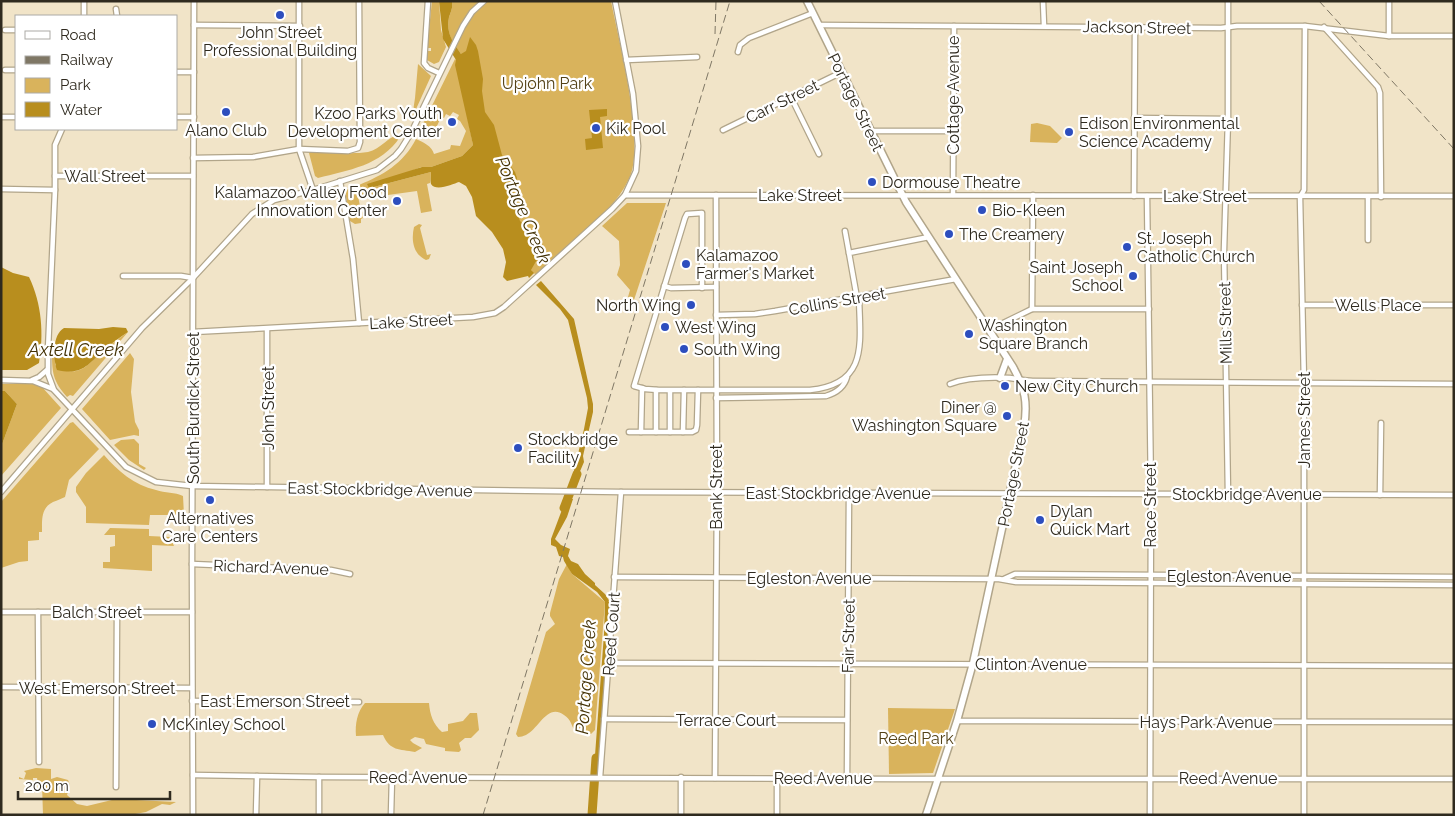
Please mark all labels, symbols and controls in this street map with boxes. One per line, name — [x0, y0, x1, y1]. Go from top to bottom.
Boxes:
marker: John Street Professional Building — [274, 9, 286, 21]
legend — [15, 15, 178, 130]
street label: Jackson Street — [1083, 17, 1192, 38]
place label: John Street Professional Building — [203, 23, 357, 60]
text: Road — [60, 26, 96, 44]
street label: Cottage Avenue — [944, 36, 963, 154]
street label: Portage Street — [824, 50, 888, 155]
text: Railway — [60, 51, 113, 69]
park label: Upjohn Park — [502, 74, 593, 93]
street label: Carr Street — [743, 75, 822, 127]
text: Park — [60, 76, 91, 94]
text: Water — [60, 101, 103, 119]
place label: Kzoo Parks Youth Development Center — [287, 104, 442, 141]
marker: Alano Club — [220, 106, 232, 118]
place label: Edison Environmental Science Academy — [1079, 114, 1240, 151]
marker: Kzoo Parks Youth Development Center — [446, 116, 458, 128]
place label: Kik Pool — [606, 119, 666, 138]
place label: Alano Club — [185, 121, 267, 140]
marker: Kik Pool — [590, 122, 602, 134]
marker: Edison Environmental Science Academy — [1063, 126, 1075, 138]
water label: Portage Creek — [491, 153, 556, 267]
street label: Wall Street — [64, 167, 146, 186]
place label: Dormouse Theatre — [882, 173, 1020, 192]
marker: Dormouse Theatre — [866, 176, 878, 188]
place label: Kalamazoo Valley Food Innovation Center — [214, 183, 387, 220]
street label: Lake Street — [758, 186, 843, 205]
street label: Lake Street — [1163, 187, 1248, 206]
marker: Kalamazoo Valley Food Innovation Center — [391, 195, 403, 207]
place label: Bio-Kleen — [992, 201, 1065, 220]
marker: Bio-Kleen — [976, 204, 988, 216]
place label: The Creamery — [959, 225, 1065, 244]
marker: The Creamery — [943, 228, 955, 240]
place label: St. Joseph Catholic Church — [1137, 229, 1255, 266]
marker: St. Joseph Catholic Church — [1121, 241, 1133, 253]
place label: Kalamazoo Farmer's Market — [696, 246, 815, 283]
marker: Kalamazoo Farmer's Market — [680, 258, 692, 270]
place label: Saint Joseph School — [1029, 258, 1124, 295]
marker: Saint Joseph School — [1127, 270, 1139, 282]
street label: Mills Street — [1215, 281, 1236, 364]
street label: Collins Street — [787, 284, 888, 319]
place label: North Wing — [596, 296, 681, 315]
street label: Wells Place — [1335, 296, 1421, 315]
marker: North Wing — [685, 299, 697, 311]
street label: Lake Street — [369, 310, 454, 333]
place label: Washington Square Branch — [979, 316, 1088, 353]
place label: West Wing — [675, 318, 756, 337]
marker: West Wing — [659, 321, 671, 333]
marker: Washington Square Branch — [963, 328, 975, 340]
street label: South Burdick Street — [184, 331, 203, 484]
water label: Axtell Creek — [27, 339, 124, 360]
place label: South Wing — [694, 340, 780, 359]
marker: South Wing — [678, 343, 690, 355]
street label: John Street — [259, 365, 278, 450]
street label: James Street — [1295, 371, 1314, 468]
place label: New City Church — [1015, 377, 1138, 396]
marker: New City Church — [999, 380, 1011, 392]
place label: Diner @ Washington Square — [852, 398, 997, 435]
marker: Diner @ Washington Square — [1001, 410, 1013, 422]
street label: Portage Street — [994, 419, 1033, 528]
place label: Stockbridge Facility — [528, 430, 618, 467]
marker: Stockbridge Facility — [512, 442, 524, 454]
street label: Bank Street — [707, 444, 726, 530]
street label: Race Street — [1141, 462, 1160, 548]
street label: East Stockbridge Avenue — [287, 478, 473, 501]
street label: East Stockbridge Avenue — [745, 484, 931, 503]
street label: Stockbridge Avenue — [1172, 485, 1322, 504]
marker: Alternatives Care Centers — [204, 494, 216, 506]
place label: Dylan Quick Mart — [1050, 502, 1131, 539]
place label: Alternatives Care Centers — [162, 509, 258, 546]
marker: Dylan Quick Mart — [1034, 514, 1046, 526]
street label: Richard Avenue — [213, 556, 329, 579]
street label: Egleston Avenue — [1167, 567, 1291, 586]
street label: Egleston Avenue — [747, 569, 871, 588]
street label: Reed Court — [599, 591, 624, 677]
street label: Fair Street — [838, 598, 859, 673]
street label: Balch Street — [52, 603, 143, 622]
water label: Portage Creek — [571, 619, 600, 735]
street label: Clinton Avenue — [975, 655, 1087, 674]
street label: West Emerson Street — [19, 679, 176, 698]
street label: East Emerson Street — [200, 692, 351, 711]
street label: Terrace Court — [676, 711, 777, 730]
street label: Hays Park Avenue — [1140, 713, 1272, 732]
place label: McKinley School — [162, 715, 285, 734]
marker: McKinley School — [146, 718, 158, 730]
park label: Reed Park — [878, 729, 954, 748]
scale bar — [18, 768, 170, 800]
street label: Reed Avenue — [369, 768, 467, 787]
street label: Reed Avenue — [774, 769, 872, 788]
street label: Reed Avenue — [1179, 769, 1277, 788]
text: 200 m — [25, 777, 69, 795]

